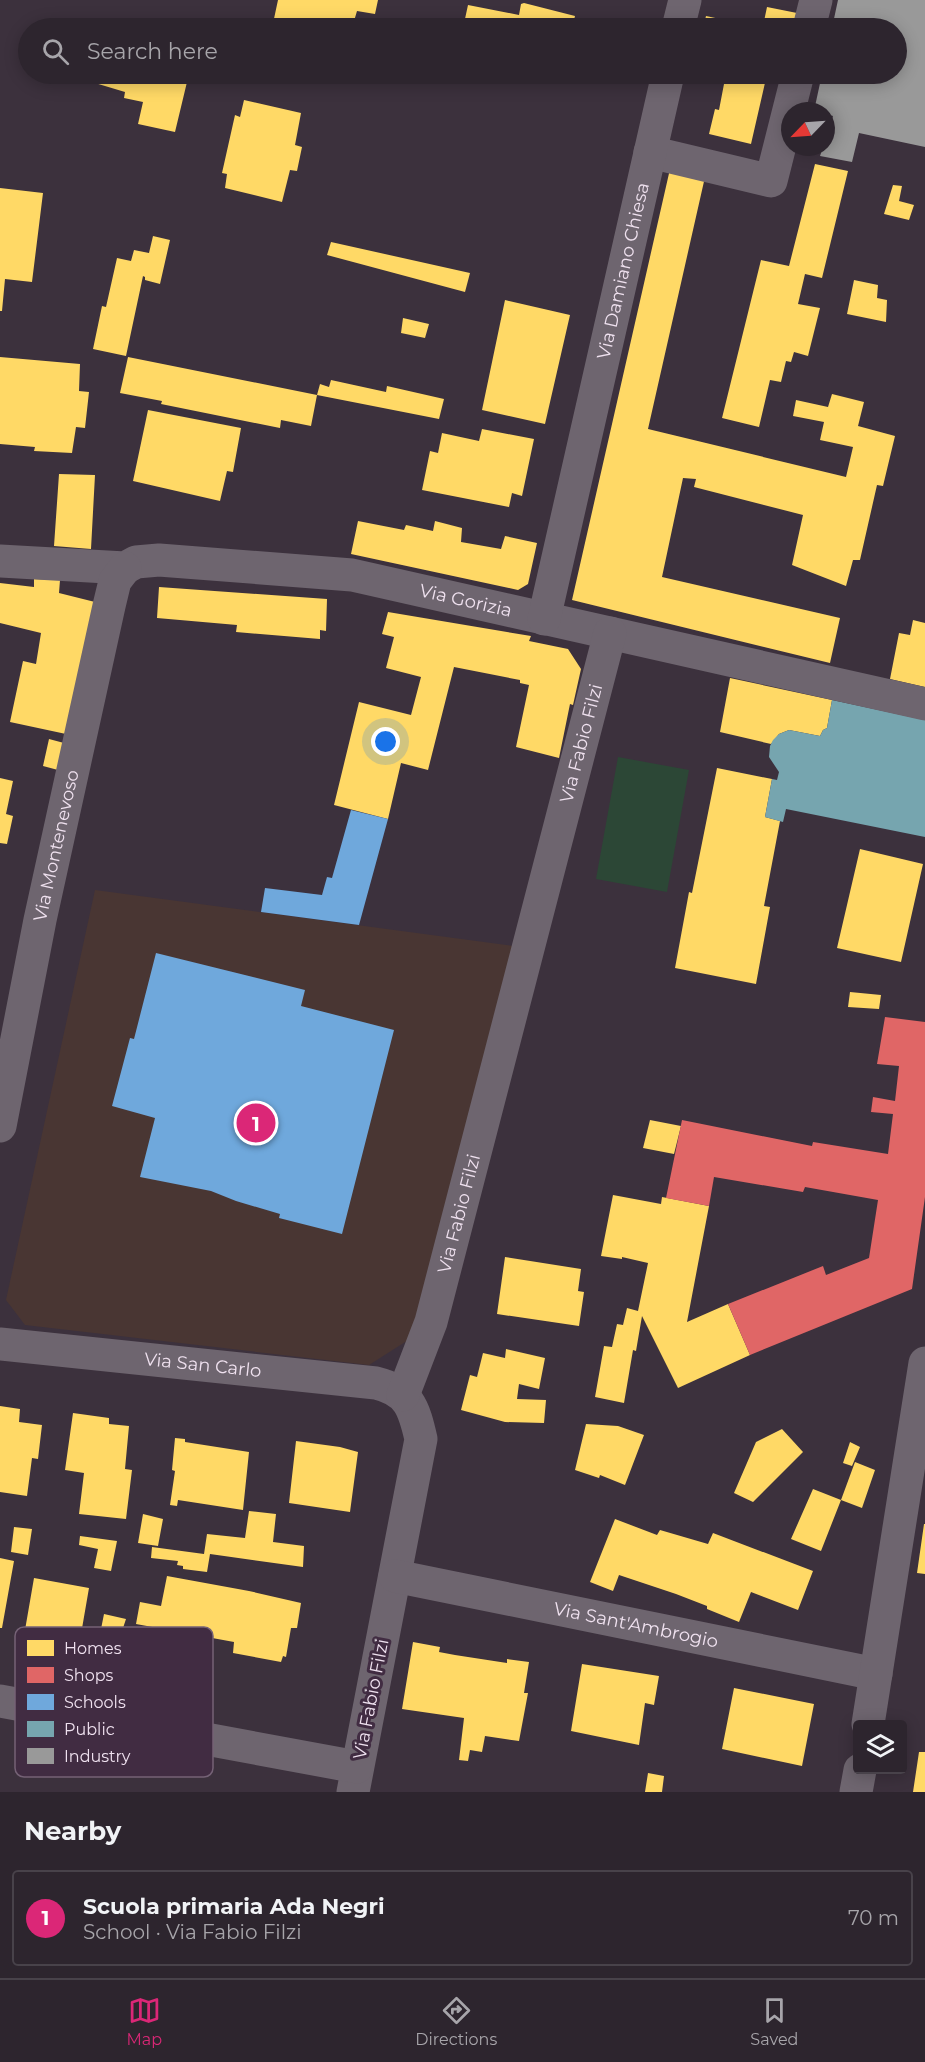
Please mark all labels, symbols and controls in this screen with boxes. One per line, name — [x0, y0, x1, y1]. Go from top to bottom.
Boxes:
search box — [18, 18, 907, 84]
icon: search — [39, 35, 72, 68]
text: Search here — [87, 38, 218, 65]
north arrow — [781, 102, 835, 156]
street label: Via Damiano Chiesa — [592, 180, 654, 361]
street label: Via Gorizia — [417, 580, 514, 622]
street label: Via Fabio Filzi — [555, 681, 607, 805]
your location — [371, 727, 400, 756]
street label: Via Montenevoso — [29, 768, 84, 924]
pin: 1 — [236, 1100, 276, 1146]
street label: Via Fabio Filzi — [433, 1152, 485, 1276]
street label: Via San Carlo — [143, 1348, 262, 1382]
street label: Via Sant'Ambrogio — [552, 1598, 720, 1653]
legend — [15, 1627, 213, 1777]
street label: Via Fabio Filzi — [349, 1637, 393, 1761]
text: Homes — [64, 1639, 122, 1658]
text: Shops — [64, 1666, 114, 1685]
text: Schools — [64, 1693, 126, 1712]
text: Public — [64, 1720, 115, 1739]
map controls — [853, 1720, 907, 1774]
button: layers — [853, 1720, 907, 1774]
text: Industry — [64, 1747, 131, 1766]
text: Nearby — [24, 1815, 121, 1847]
text: Scuola primaria Ada Negri — [83, 1893, 385, 1920]
text: 1 — [42, 1906, 49, 1930]
text: 70 m — [848, 1906, 899, 1930]
text: School · Via Fabio Filzi — [83, 1920, 302, 1944]
tab: Map — [127, 1994, 162, 2049]
tab: Directions — [415, 1994, 497, 2049]
tab: Saved — [750, 1994, 798, 2049]

